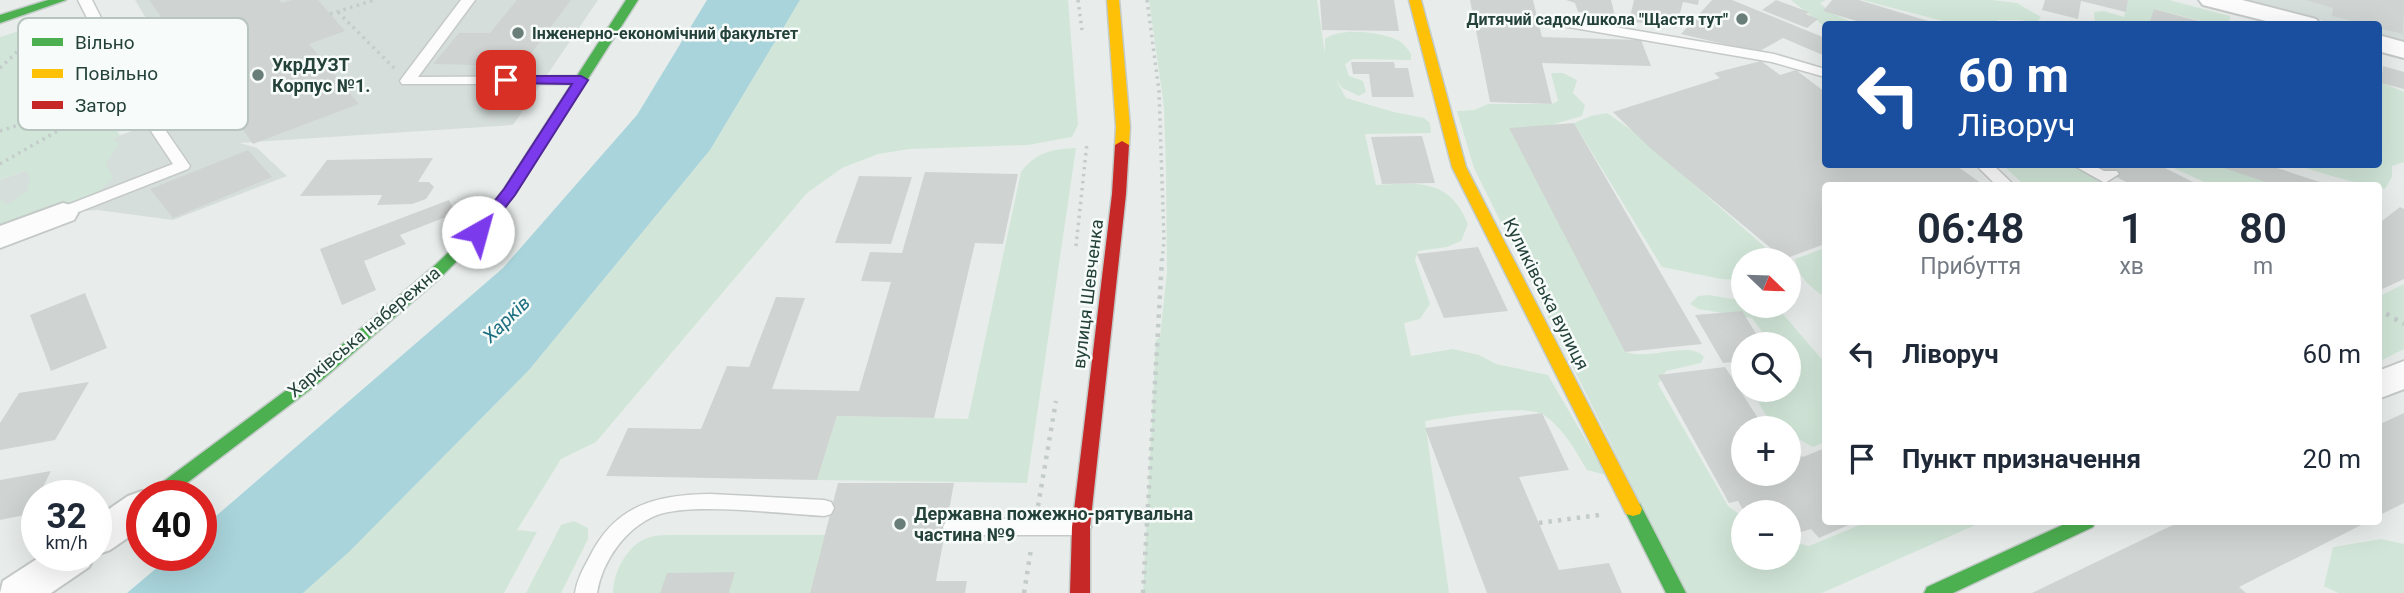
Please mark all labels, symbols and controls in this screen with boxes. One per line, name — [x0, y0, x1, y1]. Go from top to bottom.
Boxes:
place label: Дитячий садок/школа "Щастя тут" — [1466, 10, 1728, 29]
marker: Дитячий садок/школа "Щастя тут" — [1734, 11, 1750, 27]
legend — [18, 18, 248, 130]
place label: Інженерно-економічний факультет — [532, 24, 798, 43]
marker: Інженерно-економічний факультет — [510, 25, 526, 41]
text: Вільно — [75, 31, 135, 54]
text: 60 m — [1958, 47, 2069, 104]
icon: left — [1843, 49, 1934, 140]
pin — [476, 50, 536, 110]
place label: УкрДУЗТ Корпус №1. — [272, 54, 370, 96]
icon: arrive — [487, 61, 525, 99]
text: Повільно — [75, 62, 158, 85]
marker: УкрДУЗТ Корпус №1. — [250, 67, 266, 83]
text: Затор — [75, 94, 127, 117]
text: Ліворуч — [1958, 106, 2075, 144]
position arrow — [441, 195, 515, 269]
text: 06:48 — [1917, 204, 2024, 253]
text: 1 — [2120, 204, 2144, 253]
text: 80 — [2239, 204, 2287, 253]
street label: Куликівська вулиця — [1499, 214, 1594, 373]
street label: вулиця Шевченка — [1068, 218, 1107, 370]
north arrow — [1731, 248, 1801, 318]
map controls — [1731, 248, 1801, 570]
text: Прибуття — [1920, 253, 2021, 280]
text: хв — [2119, 253, 2144, 280]
text: m — [2253, 253, 2273, 280]
street label: Харківська набережна — [283, 262, 444, 401]
water label: Харків — [477, 291, 535, 348]
button: search — [1731, 332, 1801, 402]
icon: left — [1843, 335, 1881, 373]
text: Ліворуч — [1902, 339, 1999, 369]
text: 60 m — [2303, 339, 2361, 369]
button: + — [1731, 416, 1801, 486]
icon: arrive — [1843, 440, 1881, 478]
text: Пункт призначення — [1902, 444, 2141, 474]
text: 20 m — [2303, 444, 2361, 474]
speed limit sign: 40 — [126, 480, 217, 571]
text: 32 — [46, 496, 87, 537]
button: − — [1731, 500, 1801, 570]
place label: Державна пожежно-рятувальна частина №9 — [914, 503, 1193, 545]
marker: Державна пожежно-рятувальна частина №9 — [892, 516, 908, 532]
text: km/h — [45, 532, 88, 553]

